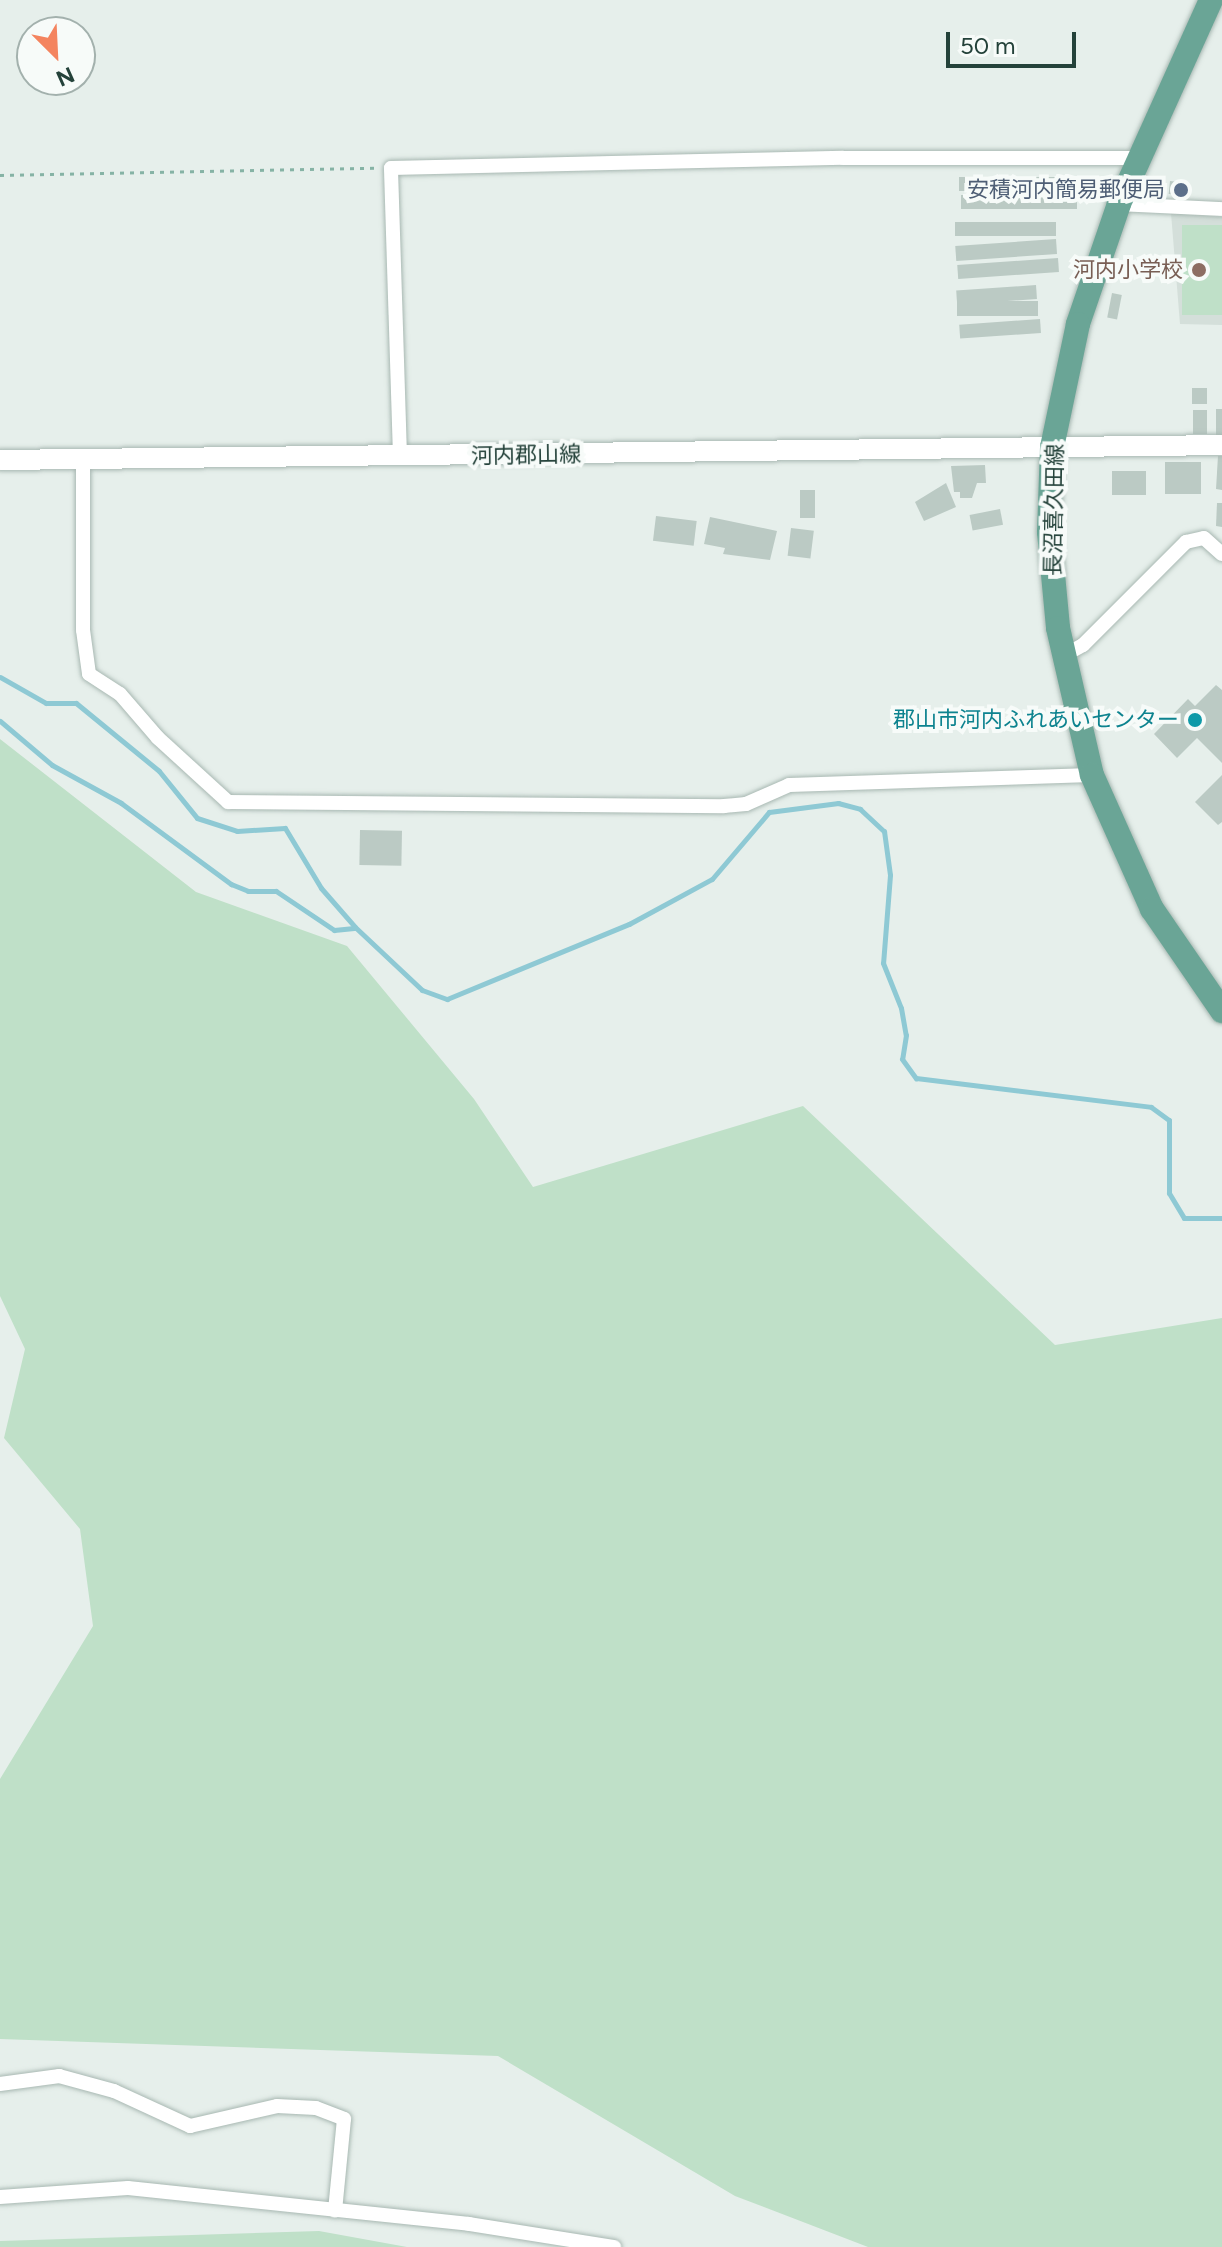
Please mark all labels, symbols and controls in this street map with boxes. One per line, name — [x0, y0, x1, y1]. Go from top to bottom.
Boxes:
north arrow — [16, 16, 96, 96]
scale bar — [950, 16, 1080, 66]
text: 50 m — [960, 31, 1016, 60]
text: N — [52, 61, 78, 92]
place label: 安積河内簡易郵便局 — [967, 177, 1165, 203]
marker: 安積河内簡易郵便局 — [1172, 181, 1190, 199]
place label: 河内小学校 — [1073, 257, 1183, 283]
marker: 河内小学校 — [1190, 261, 1208, 279]
street label: 河内郡山線 — [471, 441, 581, 469]
street label: 長沼喜久田線 — [1040, 444, 1068, 576]
place label: 郡山市河内ふれあいセンター — [893, 707, 1179, 733]
marker: 郡山市河内ふれあいセンター — [1186, 711, 1204, 729]

